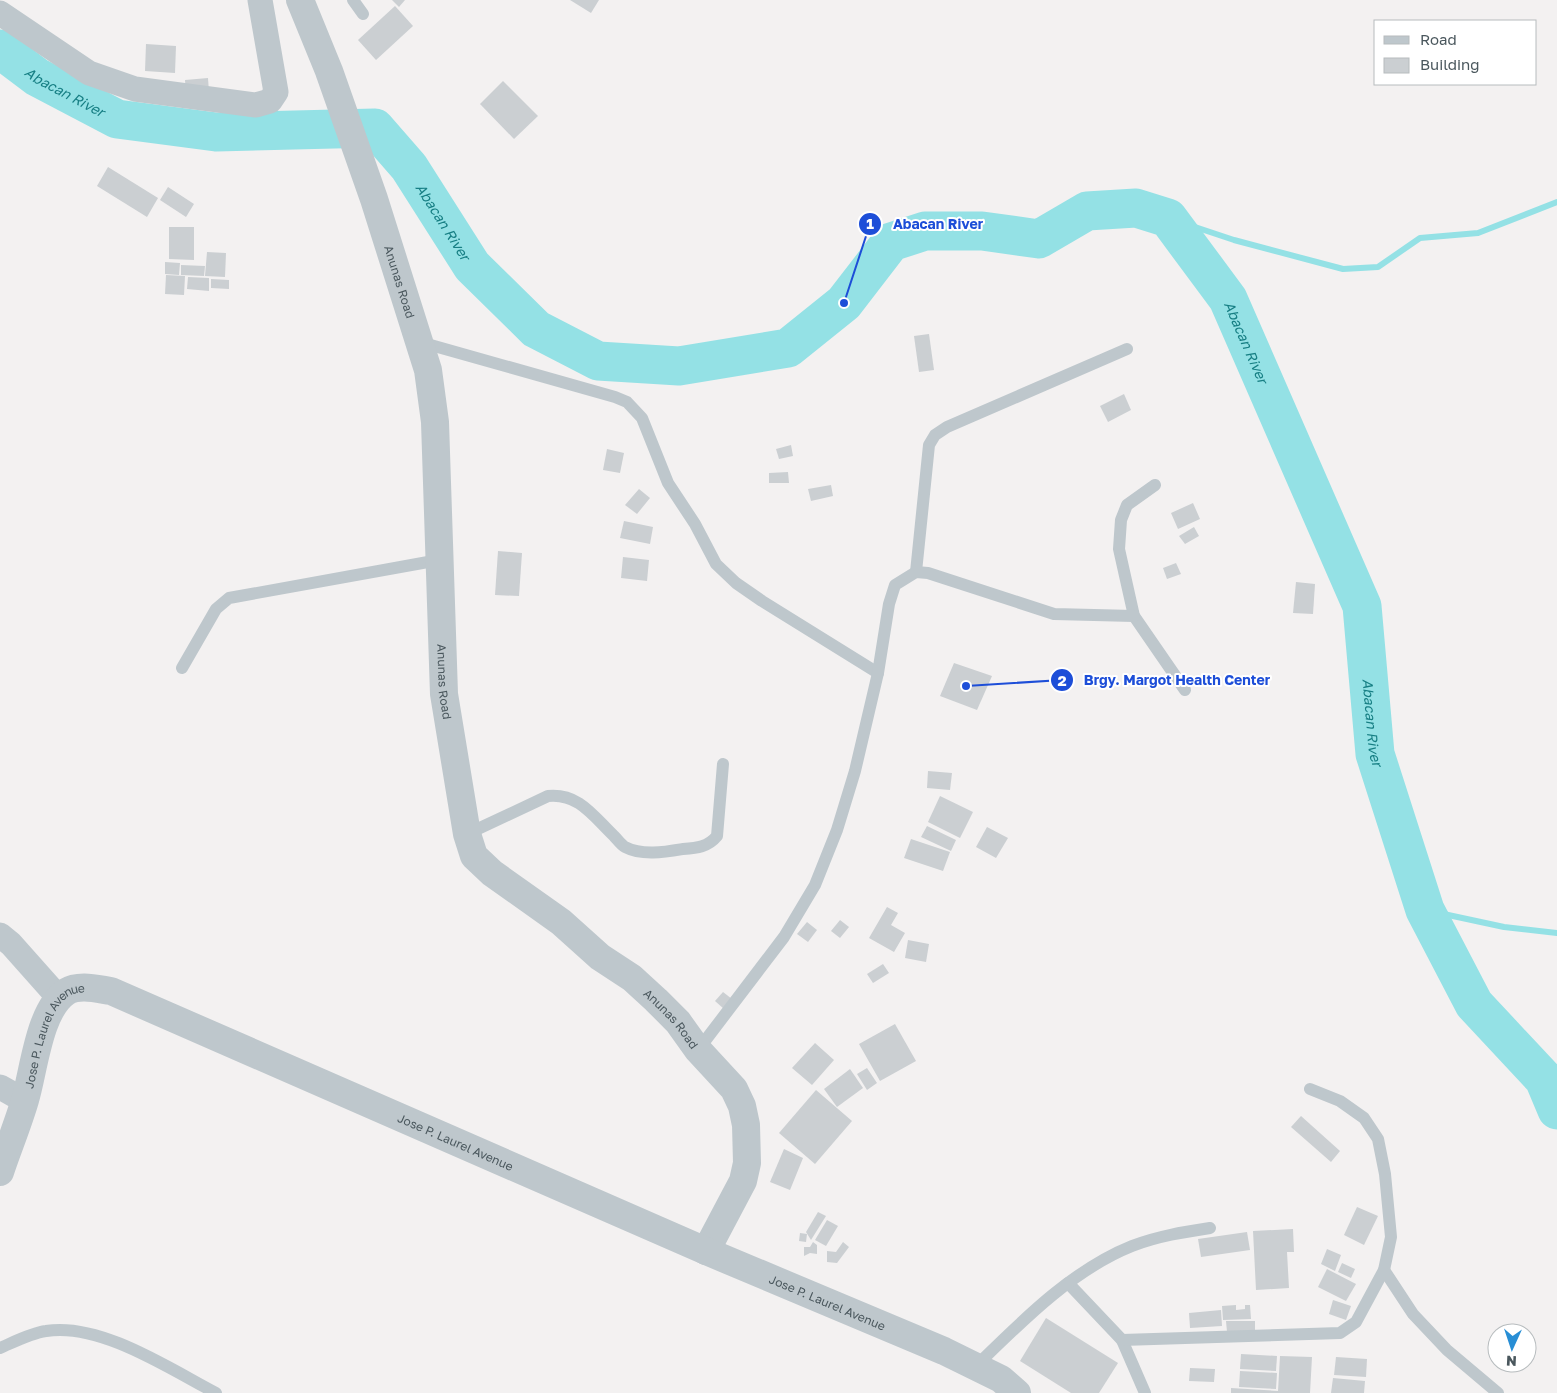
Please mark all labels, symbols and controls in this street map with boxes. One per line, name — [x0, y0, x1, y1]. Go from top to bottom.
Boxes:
legend — [1374, 20, 1537, 85]
text: Road — [1420, 30, 1457, 48]
text: Building — [1420, 55, 1480, 73]
water label: Abacan River — [22, 63, 110, 121]
water label: Abacan River — [413, 180, 476, 265]
callout: Abacan River — [858, 209, 993, 238]
text: 1 — [866, 214, 874, 232]
text: Abacan River — [893, 215, 984, 232]
street label: Anunas Road — [382, 243, 419, 320]
water label: Abacan River — [1221, 298, 1273, 388]
street label: Anunas Road — [435, 644, 456, 720]
callout: Brgy. Margot Health Center — [1049, 666, 1280, 695]
text: 2 — [1057, 671, 1067, 689]
text: Brgy. Margot Health Center — [1084, 671, 1271, 688]
water label: Abacan River — [1360, 678, 1388, 771]
street label: Jose P. Laurel Avenue — [21, 980, 85, 1090]
street label: Anunas Road — [641, 985, 702, 1051]
street label: Jose P. Laurel Avenue — [395, 1110, 516, 1173]
street label: Jose P. Laurel Avenue — [767, 1271, 888, 1333]
north arrow — [1487, 1323, 1537, 1373]
text: N — [1506, 1353, 1517, 1370]

